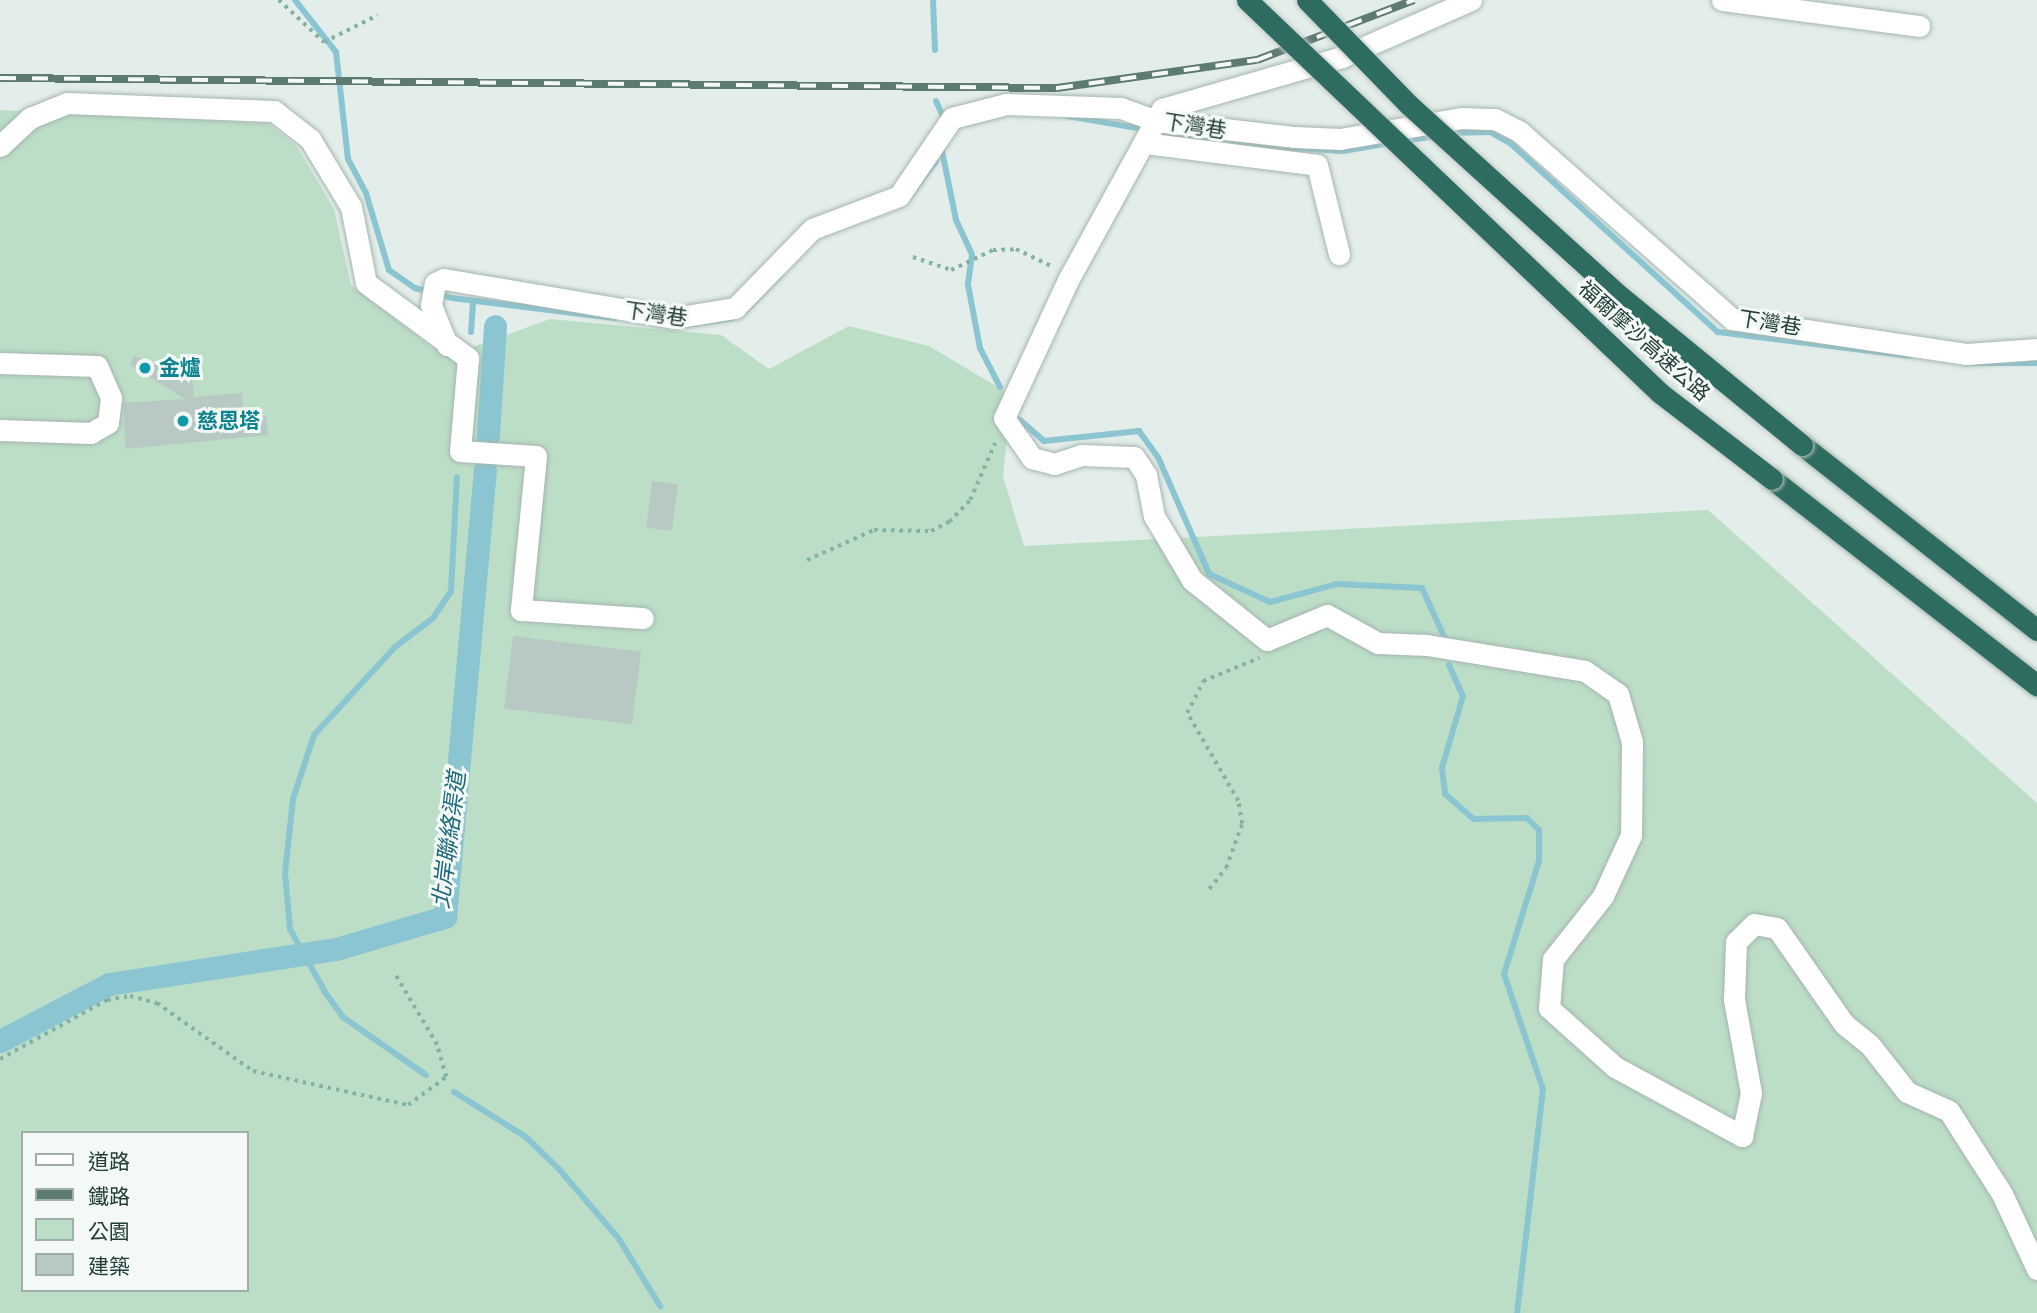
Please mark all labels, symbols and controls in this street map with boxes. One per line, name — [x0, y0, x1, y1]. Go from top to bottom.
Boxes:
street label: 下灣巷 — [1162, 109, 1228, 143]
street label: 福爾摩沙高速公路 — [1573, 275, 1715, 407]
street label: 下灣巷 — [623, 297, 689, 331]
street label: 下灣巷 — [1737, 306, 1803, 340]
place label: 金爐 — [159, 355, 201, 381]
marker: 金爐 — [137, 360, 153, 376]
place label: 慈恩塔 — [197, 408, 260, 434]
marker: 慈恩塔 — [175, 413, 191, 429]
water label: 北岸聯絡渠道 — [428, 770, 472, 910]
legend — [21, 1131, 248, 1292]
text: 道路 — [88, 1150, 130, 1174]
text: 鐵路 — [88, 1185, 130, 1209]
text: 公園 — [88, 1220, 130, 1244]
text: 建築 — [88, 1255, 130, 1279]

